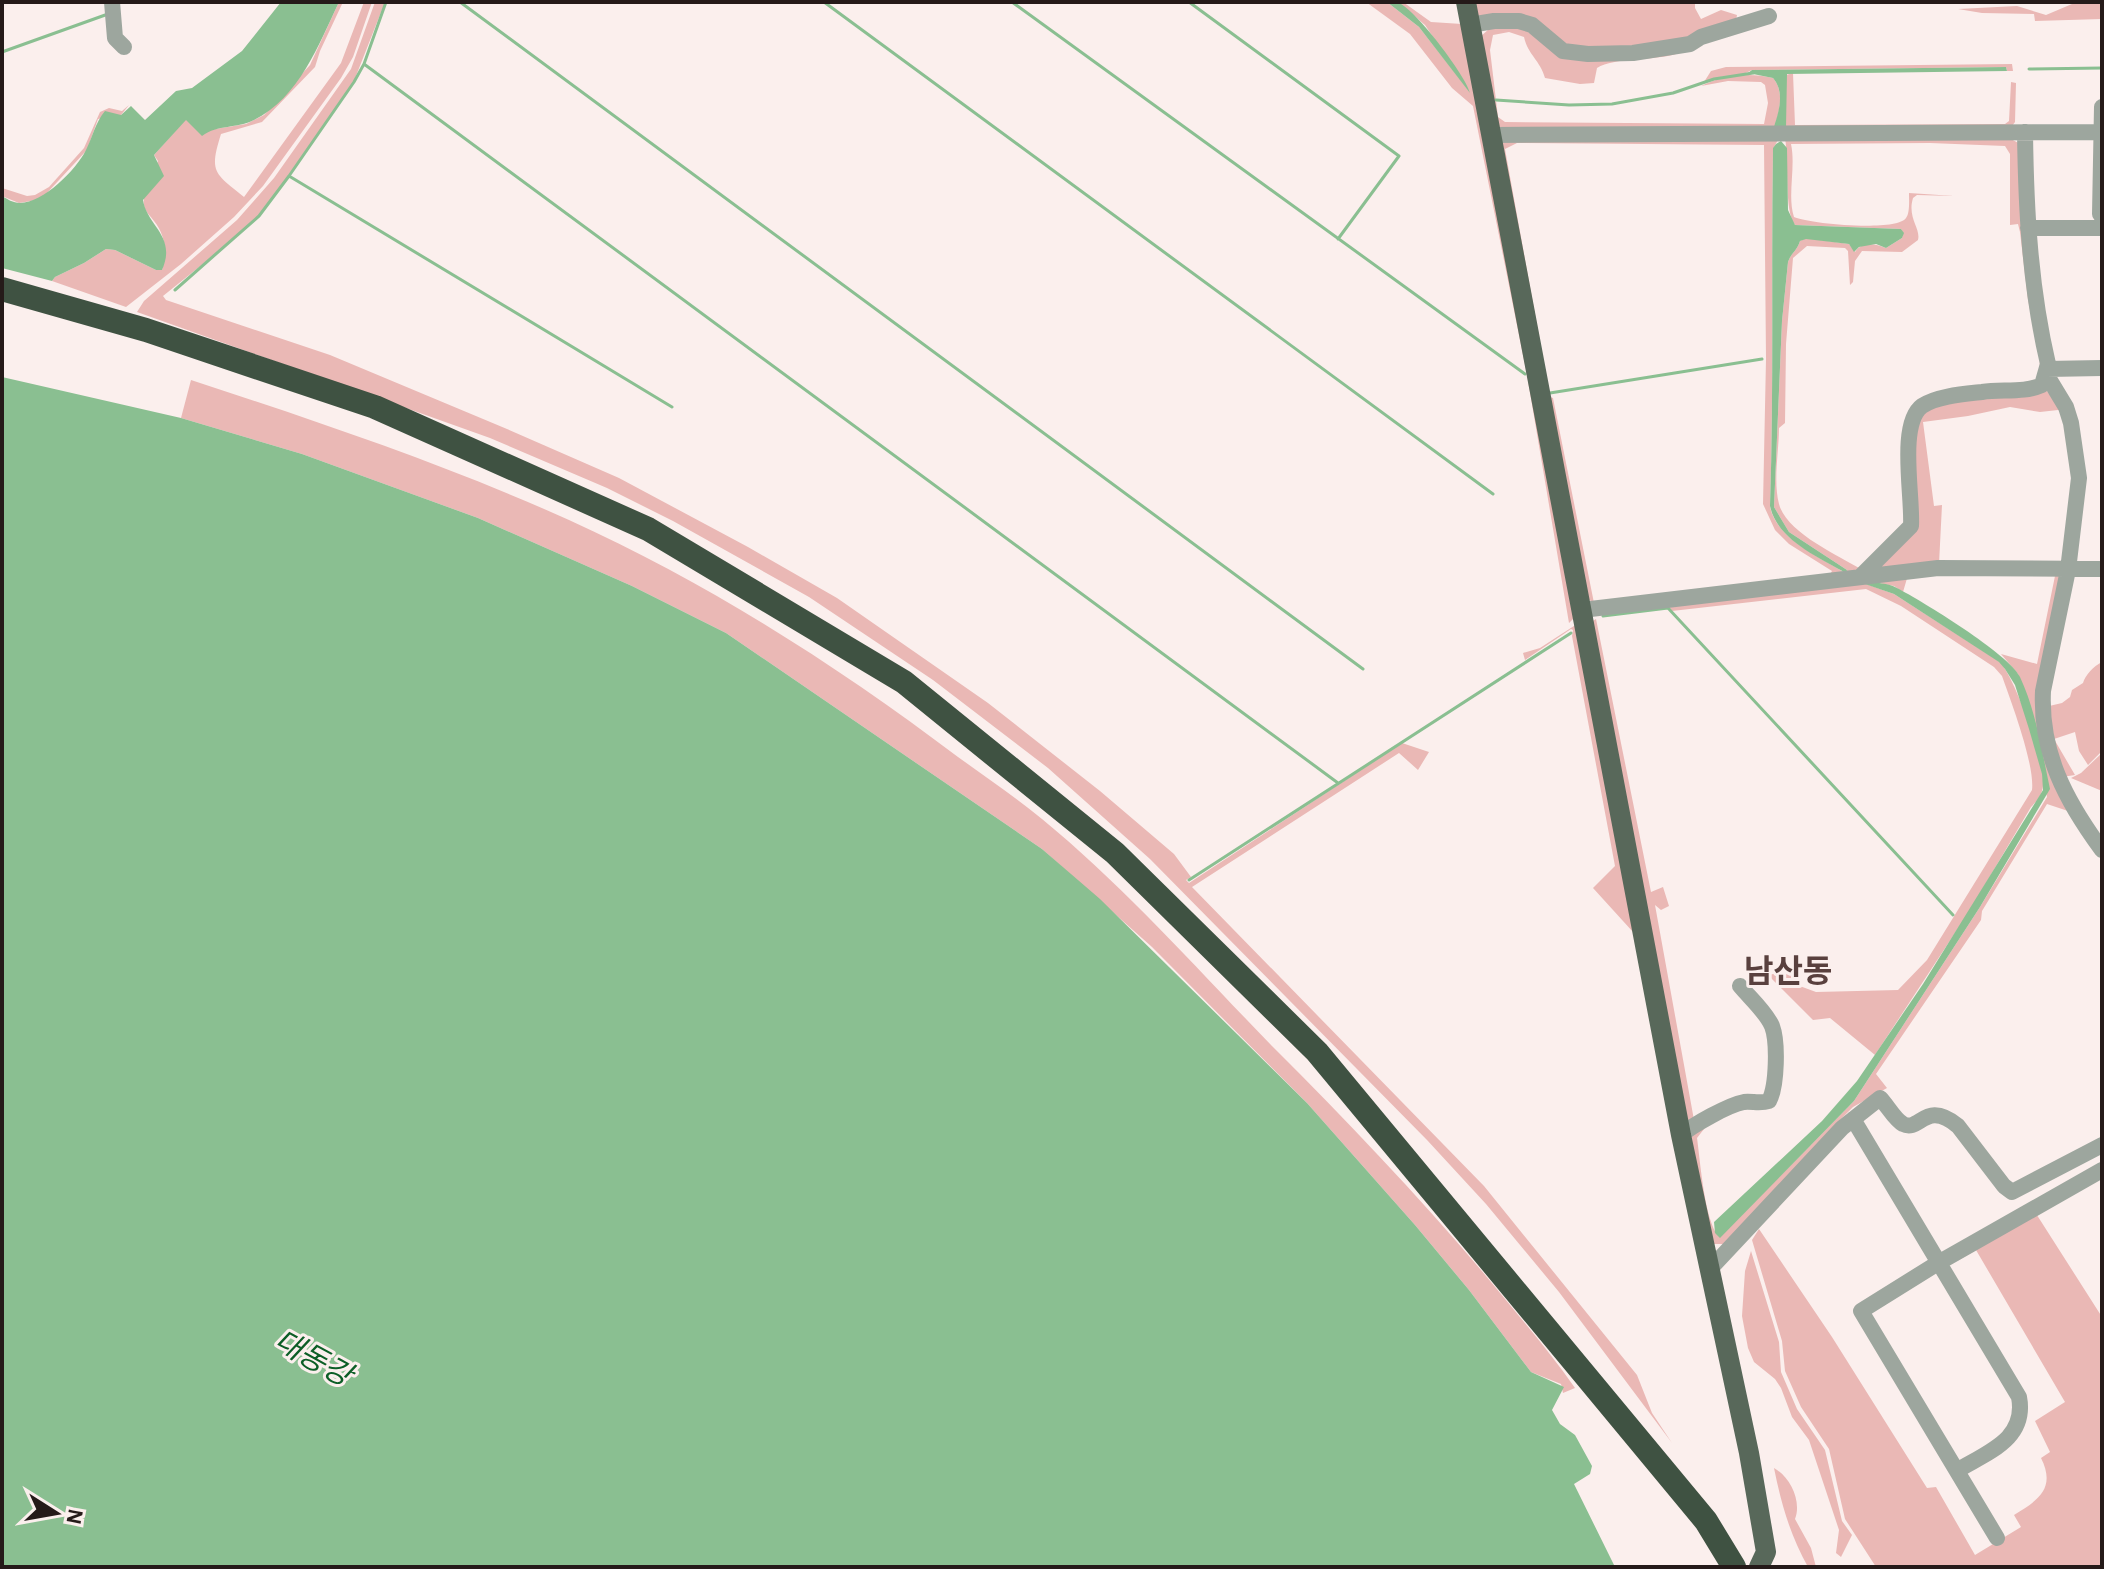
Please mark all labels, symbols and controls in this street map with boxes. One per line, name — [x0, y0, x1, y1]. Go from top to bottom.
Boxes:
district label: 남산동 — [1744, 955, 1832, 988]
water label: 대동강 — [269, 1325, 359, 1394]
north arrow — [16, 1473, 96, 1553]
text: N — [62, 1507, 87, 1526]

